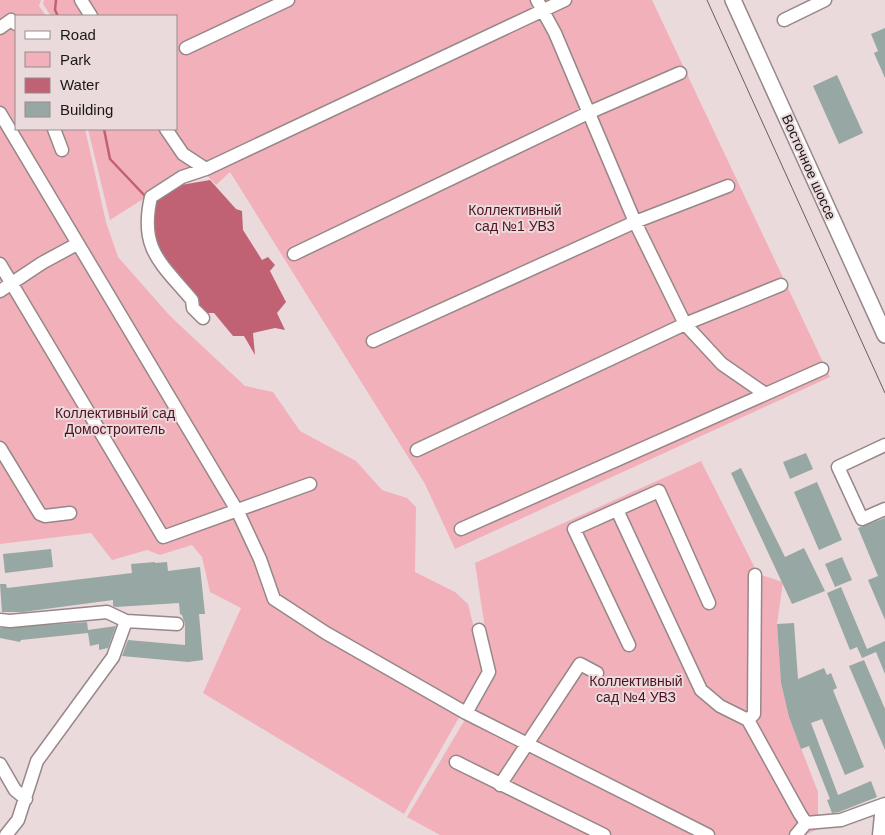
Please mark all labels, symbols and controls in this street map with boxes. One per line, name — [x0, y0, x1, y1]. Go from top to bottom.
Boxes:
legend — [15, 15, 178, 130]
text: Road — [60, 26, 96, 43]
text: Park — [60, 51, 91, 68]
text: Water — [60, 76, 99, 93]
text: Building — [60, 101, 113, 118]
street label: Восточное шоссе — [779, 112, 839, 222]
park label: Коллективный сад №1 УВЗ — [468, 202, 562, 234]
park label: Коллективный сад Домостроитель — [55, 405, 175, 437]
park label: Коллективный сад №4 УВЗ — [589, 673, 683, 705]

